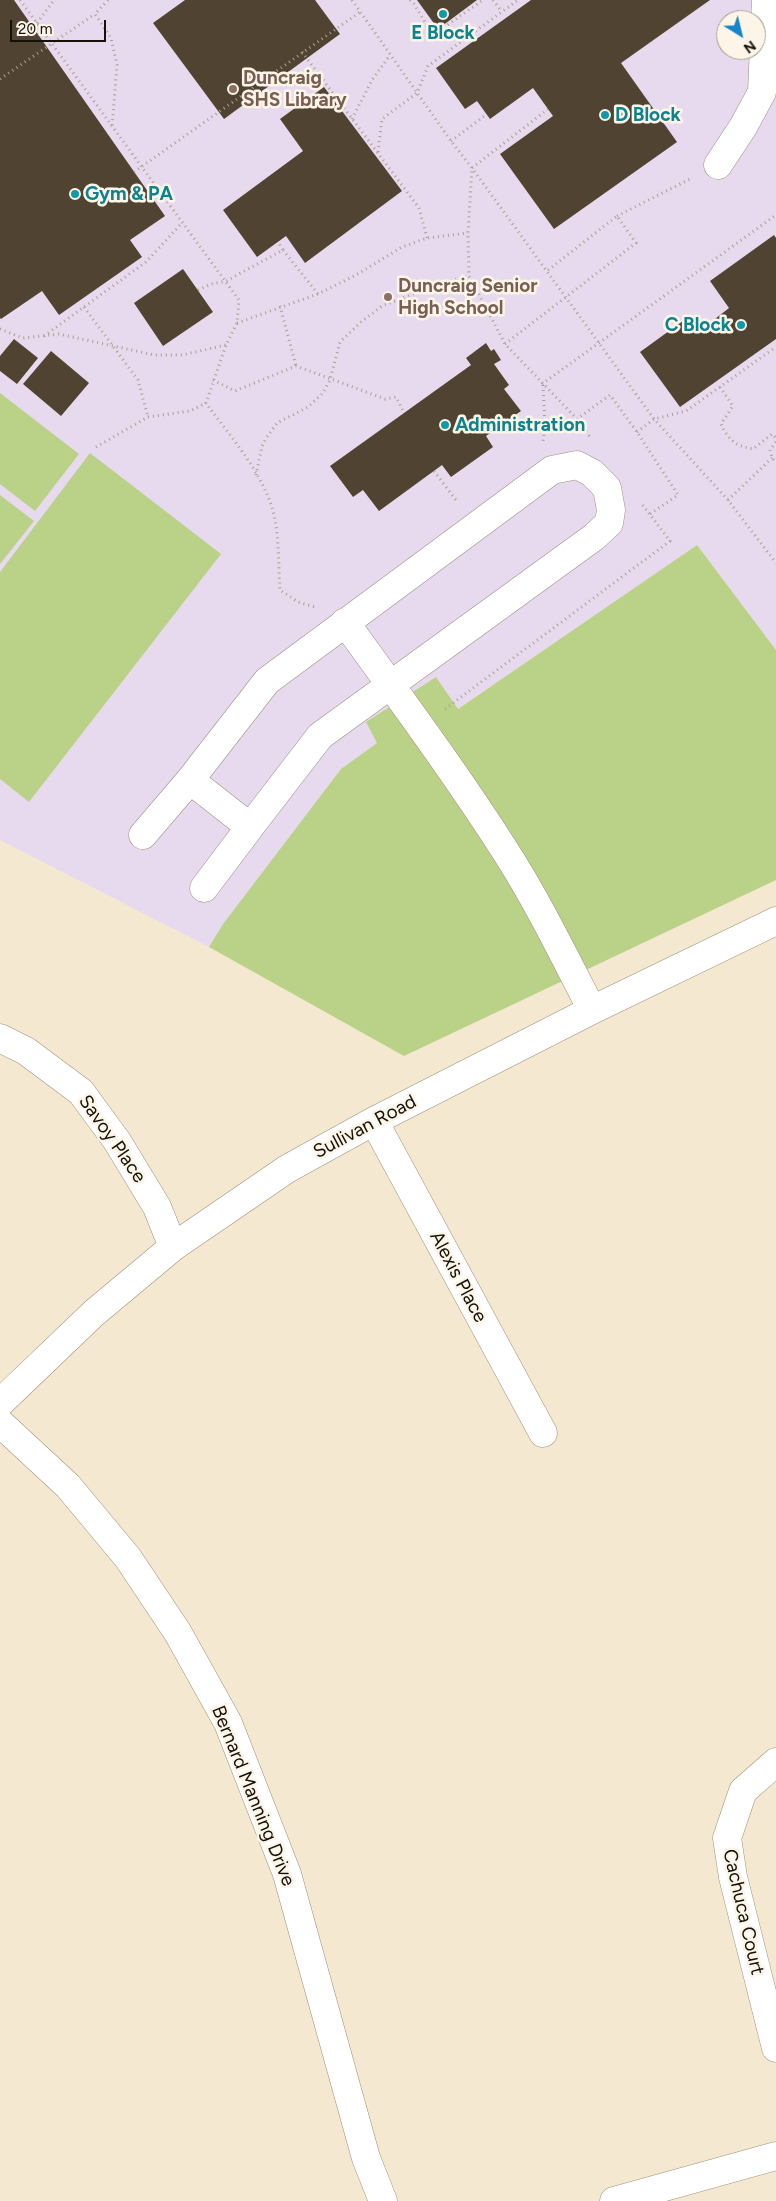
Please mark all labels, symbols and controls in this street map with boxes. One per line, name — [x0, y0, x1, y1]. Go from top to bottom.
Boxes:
marker: E Block — [437, 8, 449, 20]
scale bar — [12, 10, 109, 42]
north arrow — [716, 10, 766, 60]
text: 20 m — [18, 20, 52, 38]
place label: E Block — [411, 22, 475, 44]
text: N — [740, 37, 759, 57]
place label: Duncraig SHS Library — [243, 67, 347, 111]
marker: Duncraig SHS Library — [227, 83, 239, 95]
place label: D Block — [615, 104, 681, 126]
marker: D Block — [599, 109, 611, 121]
place label: Gym & PA — [85, 183, 173, 205]
marker: Gym & PA — [69, 188, 81, 200]
place label: Duncraig Senior High School — [398, 275, 538, 319]
marker: Duncraig Senior High School — [382, 291, 394, 303]
place label: C Block — [665, 314, 731, 336]
marker: C Block — [735, 319, 747, 331]
place label: Administration — [455, 414, 585, 436]
marker: Administration — [439, 419, 451, 431]
street label: Sullivan Road — [310, 1090, 420, 1164]
street label: Savoy Place — [73, 1091, 151, 1187]
street label: Alexis Place — [425, 1228, 491, 1326]
street label: Bernard Manning Drive — [206, 1702, 300, 1890]
street label: Cachuca Court — [717, 1847, 769, 1977]

